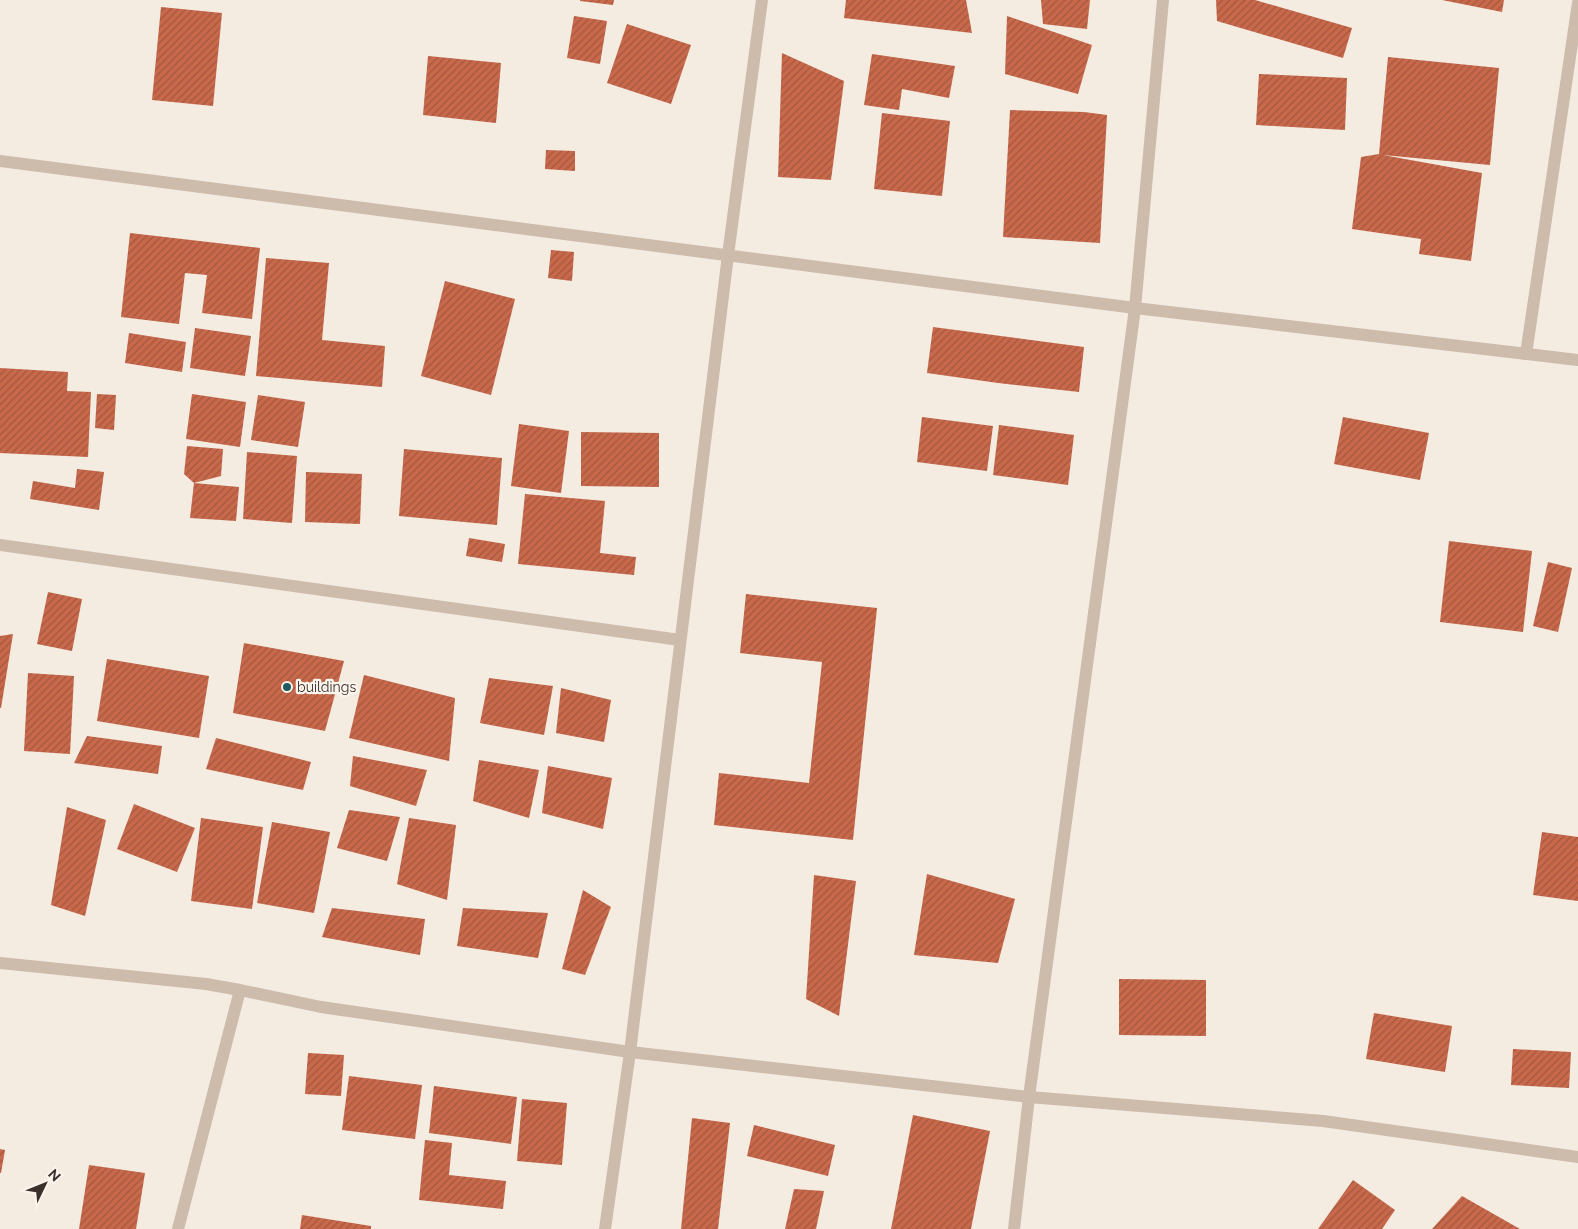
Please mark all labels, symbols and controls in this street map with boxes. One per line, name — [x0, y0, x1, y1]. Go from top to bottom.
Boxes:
place label: buildings — [297, 679, 356, 695]
marker: buildings — [281, 681, 293, 693]
north arrow — [20, 1159, 70, 1209]
text: N — [45, 1166, 64, 1184]

